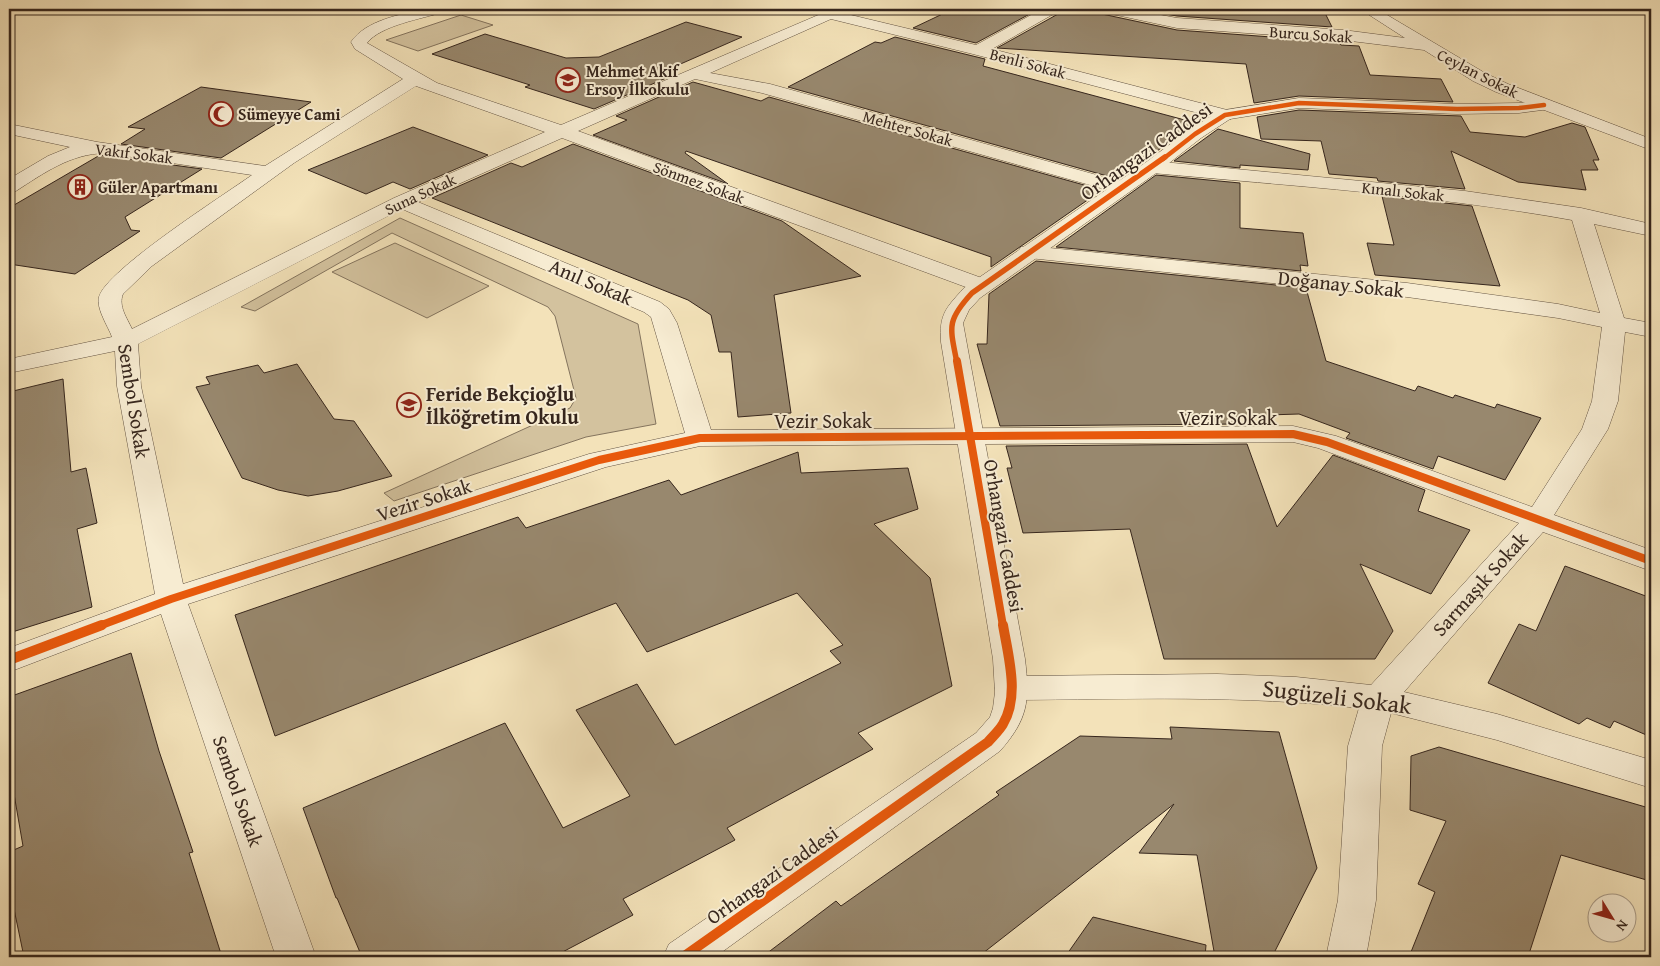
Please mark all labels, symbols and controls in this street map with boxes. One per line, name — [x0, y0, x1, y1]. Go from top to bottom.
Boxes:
street label: Burcu Sokak — [1269, 19, 1354, 49]
street label: Benli Sokak — [987, 41, 1070, 85]
street label: Ceylan Sokak — [1433, 42, 1524, 104]
place label: Mehmet Akif Ersoy İlkokulu — [586, 59, 690, 101]
school or university icon: Mehmet Akif Ersoy İlkokulu — [555, 67, 581, 93]
street label: Orhangazi Caddesi — [1074, 94, 1218, 207]
mosque icon: Sümeyye Cami — [208, 101, 234, 127]
place label: Sümeyye Cami — [238, 102, 341, 126]
street label: Mehter Sokak — [860, 104, 957, 153]
street label: Vakıf Sokak — [94, 136, 175, 170]
street label: Sönmez Sokak — [650, 154, 749, 210]
street label: Suna Sokak — [380, 167, 460, 221]
building icon: Güler Apartmanı — [67, 174, 93, 200]
place label: Güler Apartmanı — [98, 175, 218, 199]
street label: Kınalı Sokak — [1361, 175, 1446, 207]
street label: Anıl Sokak — [545, 251, 638, 313]
street label: Doğanay Sokak — [1277, 262, 1406, 305]
street label: Sembol Sokak — [111, 341, 158, 461]
place label: Feride Bekçioğlu İlköğretim Okulu — [426, 379, 579, 431]
school or university icon: Feride Bekçioğlu İlköğretim Okulu — [396, 392, 422, 418]
street label: Vezir Sokak — [1179, 403, 1278, 432]
street label: Vezir Sokak — [774, 406, 873, 435]
street label: Orhangazi Caddesi — [977, 457, 1032, 615]
street label: Vezir Sokak — [373, 470, 476, 528]
street label: Sarmaşık Sokak — [1425, 525, 1535, 642]
street label: Sugüzeli Sokak — [1261, 670, 1414, 723]
street label: Sembol Sokak — [206, 731, 271, 851]
street label: Orhangazi Caddesi — [700, 818, 844, 931]
north arrow — [1588, 894, 1638, 944]
text: N — [1611, 916, 1633, 936]

